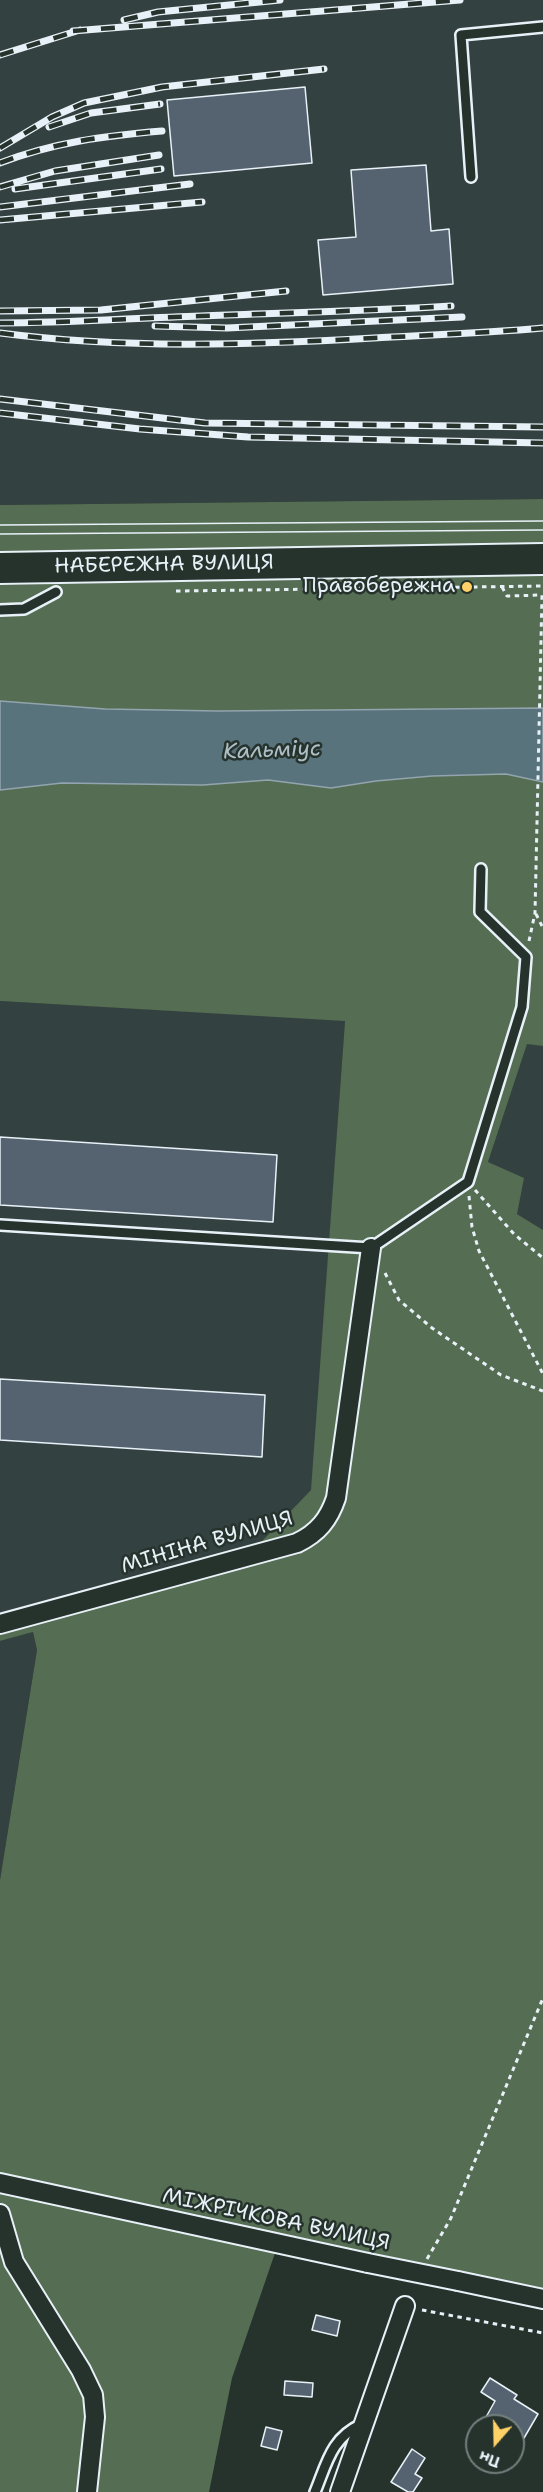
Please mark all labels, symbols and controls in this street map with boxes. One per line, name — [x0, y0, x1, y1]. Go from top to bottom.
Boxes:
street label: НАБЕРЕЖНА ВУЛИЦЯ — [54, 550, 274, 580]
place label: Правобережна — [303, 574, 455, 600]
marker: Правобережна — [460, 580, 474, 594]
water label: Кальміус — [223, 736, 321, 766]
street label: МІНІНА ВУЛИЦЯ — [118, 1506, 296, 1580]
street label: МІЖРІЧКОВА ВУЛИЦЯ — [160, 2184, 392, 2256]
north arrow — [465, 2414, 525, 2474]
text: Пн — [476, 2446, 503, 2473]

